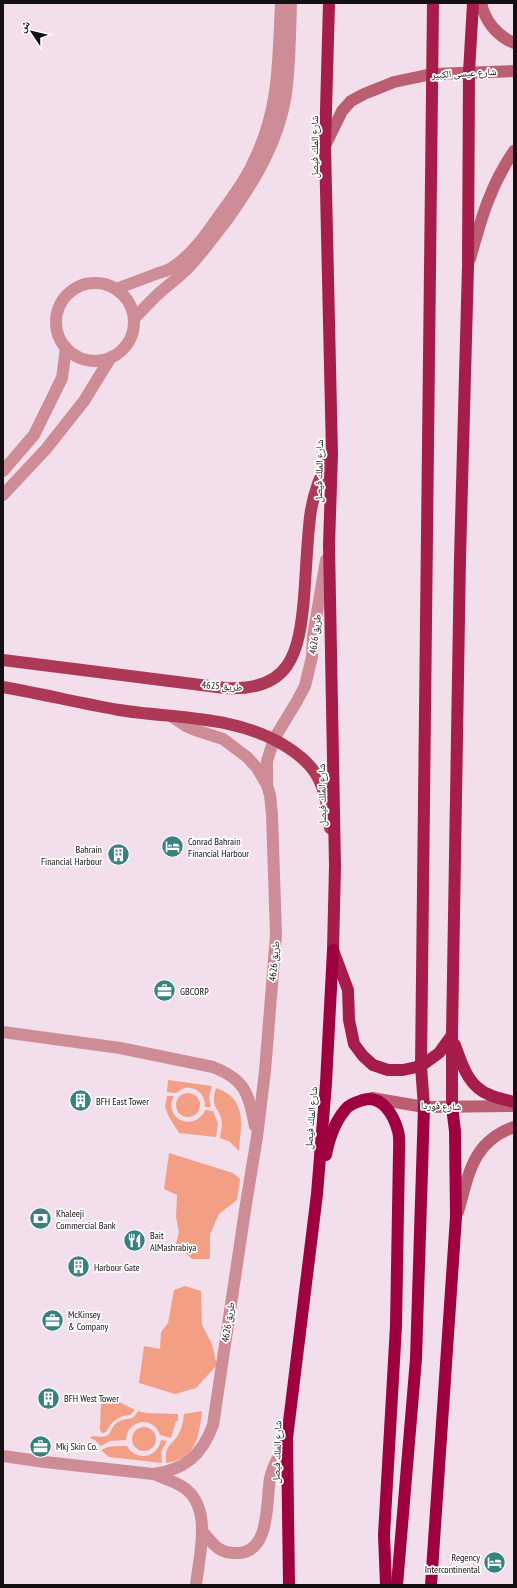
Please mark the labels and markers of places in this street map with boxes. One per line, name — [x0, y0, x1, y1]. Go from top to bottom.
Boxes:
hotel icon: Conrad Bahrain Financial Harbour — [159, 834, 185, 860]
place label: Conrad Bahrain Financial Harbour — [188, 835, 249, 860]
building icon: Bahrain Financial Harbour — [105, 842, 131, 868]
place label: Bahrain Financial Harbour — [41, 843, 102, 868]
office icon: GBCORP — [152, 978, 178, 1004]
place label: GBCORP — [180, 985, 209, 998]
building icon: BFH East Tower — [67, 1088, 93, 1114]
place label: BFH East Tower — [96, 1095, 149, 1108]
bank icon: Khaleeji Commercial Bank — [28, 1206, 54, 1232]
place label: Khaleeji Commercial Bank — [56, 1207, 116, 1232]
restaurant icon: Bait AlMashrabiya — [121, 1228, 147, 1254]
place label: Bait AlMashrabiya — [150, 1229, 196, 1254]
building icon: Harbour Gate — [65, 1254, 91, 1280]
place label: Harbour Gate — [94, 1261, 140, 1274]
office icon: McKinsey & Company — [40, 1307, 66, 1333]
place label: McKinsey & Company — [68, 1308, 109, 1333]
building icon: BFH West Tower — [36, 1385, 62, 1411]
place label: BFH West Tower — [64, 1392, 119, 1405]
office icon: Mkj Skin Co. — [27, 1433, 53, 1459]
place label: Mkj Skin Co. — [56, 1440, 98, 1453]
hotel icon: Regency Intercontinental — [482, 1550, 508, 1576]
place label: Regency Intercontinental — [425, 1551, 481, 1576]

